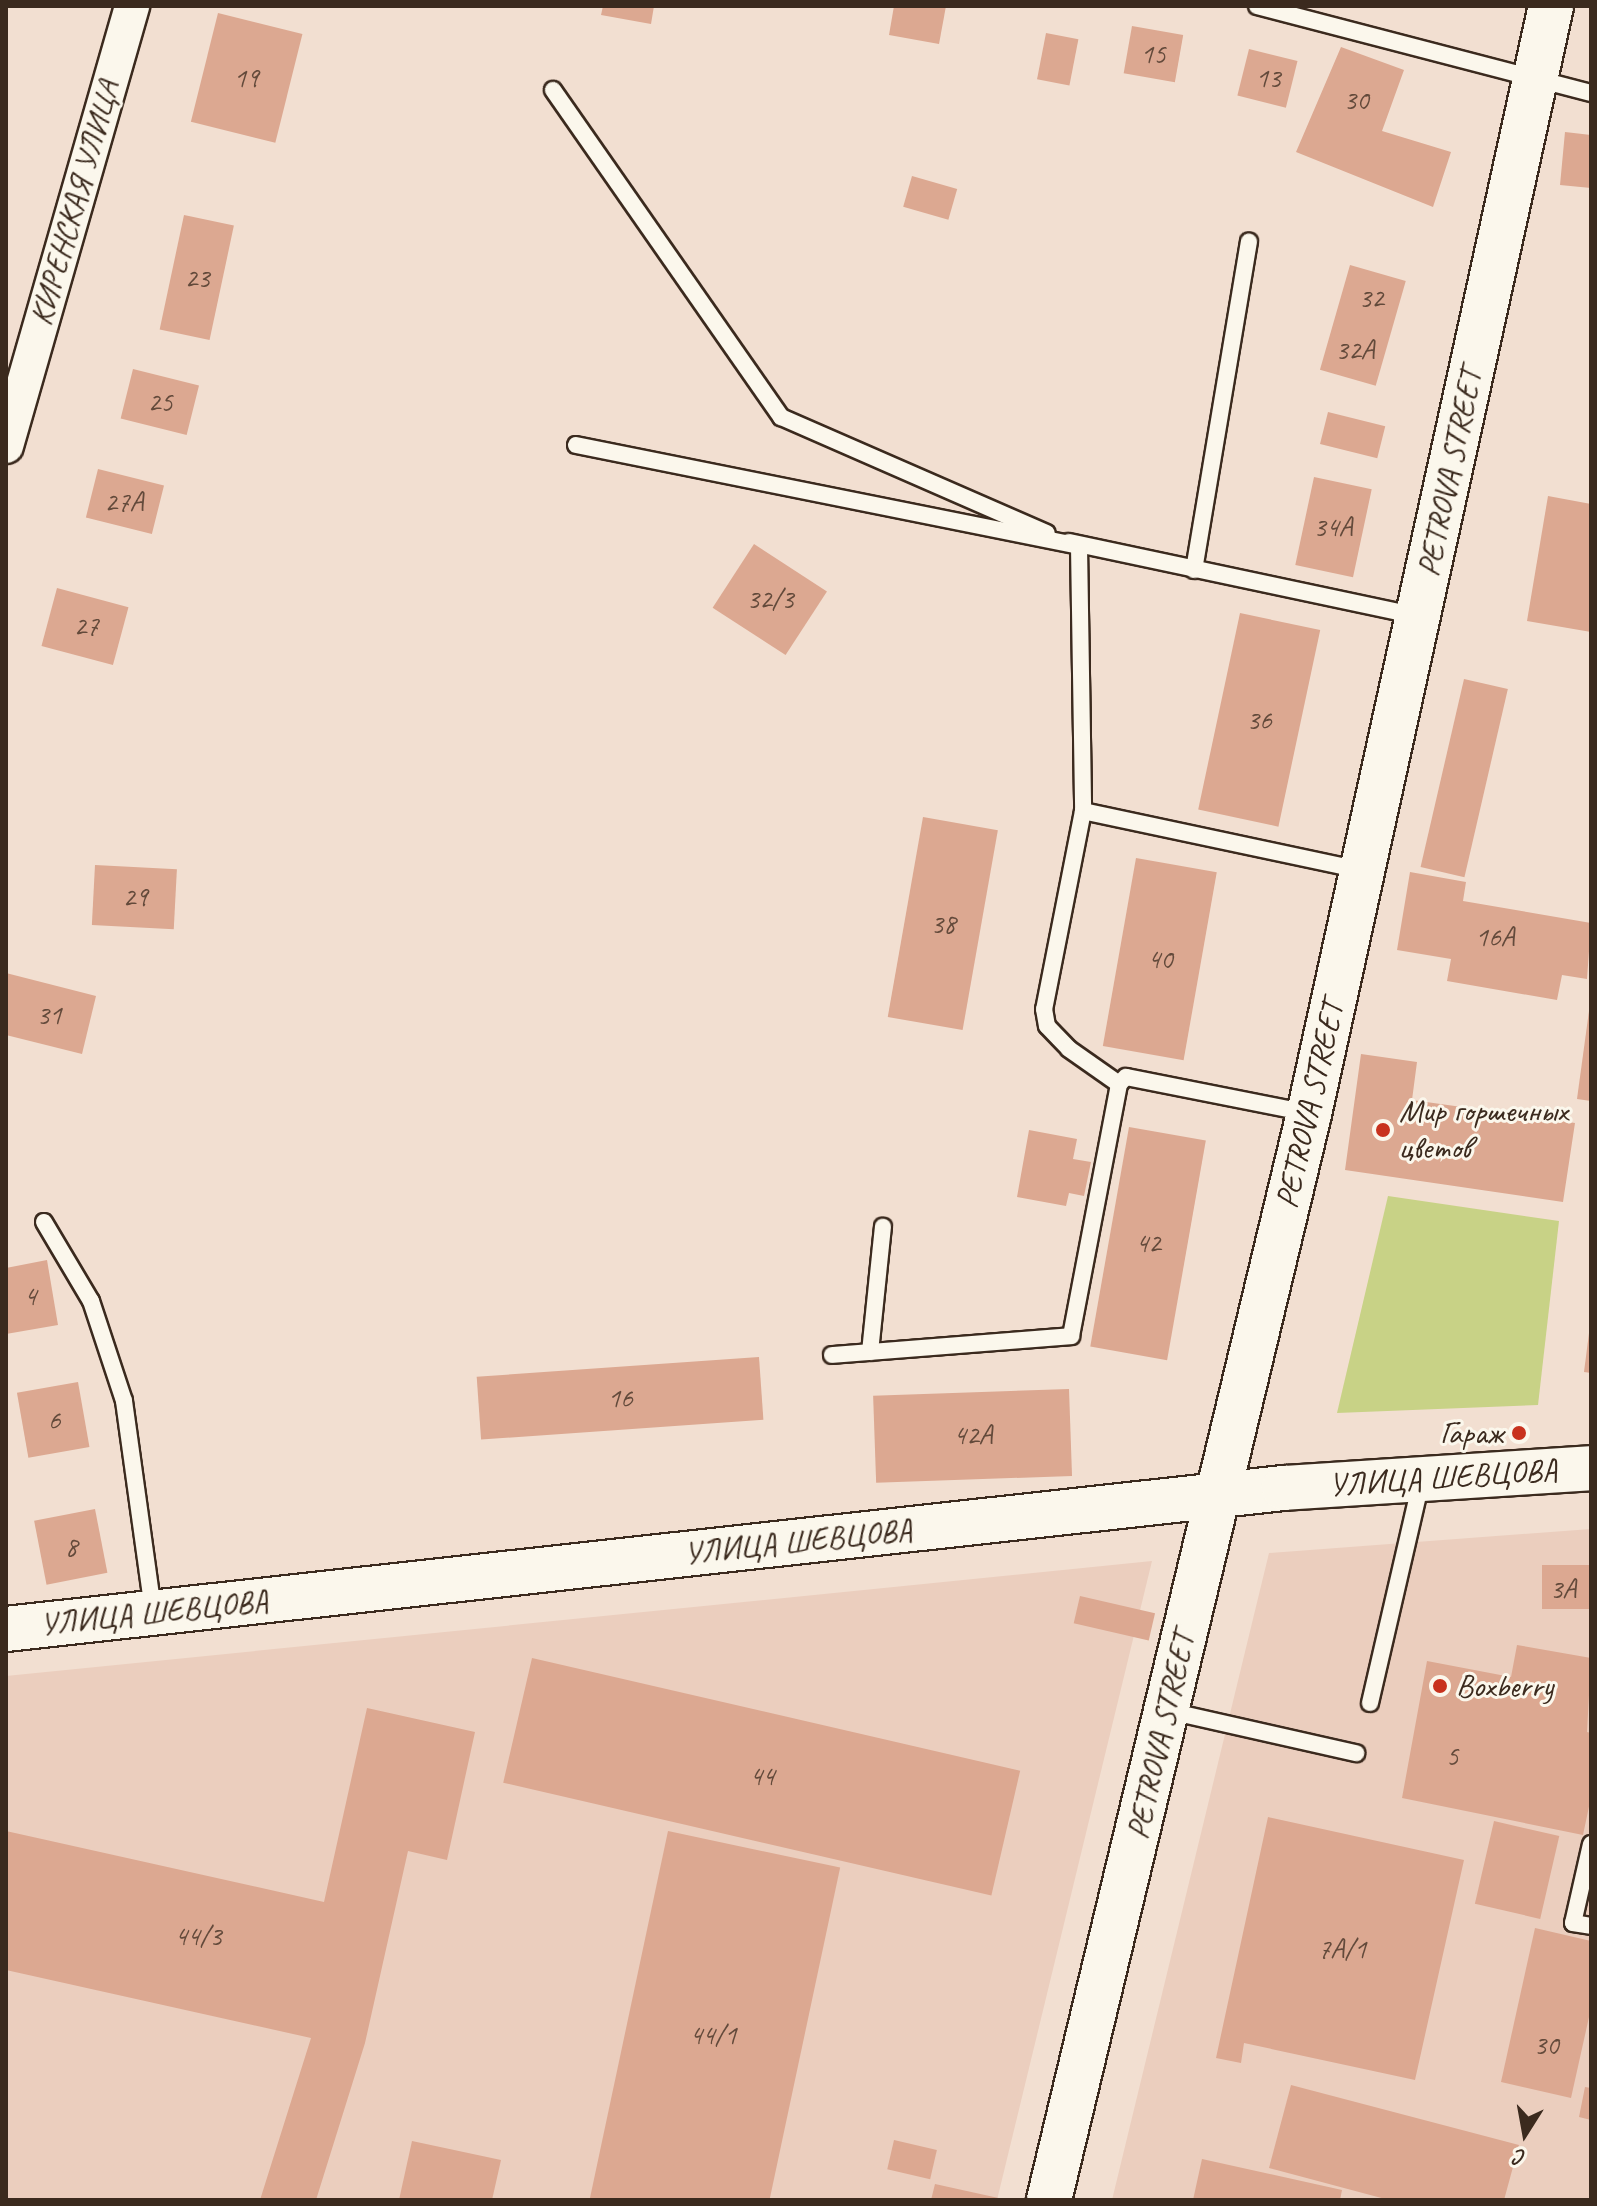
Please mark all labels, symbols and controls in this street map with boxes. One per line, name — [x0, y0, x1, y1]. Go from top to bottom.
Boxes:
house number: 15 — [1140, 37, 1166, 71]
house number: 19 — [233, 61, 259, 95]
house number: 13 — [1255, 61, 1281, 95]
street label: КИРЕНСКАЯ УЛИЦА — [22, 77, 128, 329]
house number: 30 — [1343, 83, 1369, 117]
house number: 23 — [184, 261, 210, 295]
house number: 32 — [1358, 281, 1384, 315]
house number: 32А — [1335, 333, 1375, 367]
street label: PETROVA STREET — [1409, 366, 1491, 580]
house number: 25 — [147, 385, 173, 419]
house number: 27А — [104, 485, 144, 519]
house number: 34А — [1313, 510, 1353, 544]
house number: 32/3 — [746, 582, 794, 616]
house number: 27 — [73, 609, 99, 643]
house number: 36 — [1246, 703, 1272, 737]
house number: 29 — [122, 880, 148, 914]
house number: 38 — [930, 907, 956, 941]
house number: 16А — [1475, 920, 1515, 954]
house number: 40 — [1147, 942, 1173, 976]
house number: 31 — [36, 998, 62, 1032]
street label: PETROVA STREET — [1268, 998, 1352, 1212]
place label: Мир горшечных цветов — [1399, 1093, 1564, 1168]
marker: Мир горшечных цветов — [1374, 1121, 1392, 1139]
house number: 42 — [1135, 1226, 1161, 1260]
house number: 4 — [24, 1279, 36, 1313]
house number: 16 — [607, 1381, 633, 1415]
house number: 6 — [48, 1403, 60, 1437]
place label: Гараж — [1440, 1414, 1503, 1452]
house number: 42А — [953, 1418, 993, 1452]
marker: Гараж — [1510, 1424, 1528, 1442]
street label: УЛИЦА ШЕВЦОВА — [1328, 1451, 1558, 1505]
street label: УЛИЦА ШЕВЦОВА — [683, 1511, 913, 1573]
house number: 8 — [65, 1530, 77, 1564]
house number: 3А — [1550, 1572, 1576, 1606]
street label: УЛИЦА ШЕВЦОВА — [39, 1582, 269, 1644]
street label: PETROVA STREET — [1119, 1629, 1203, 1843]
place label: Boxberry — [1456, 1667, 1553, 1705]
marker: Boxberry — [1431, 1677, 1449, 1695]
house number: 5 — [1446, 1739, 1458, 1773]
house number: 44 — [749, 1759, 775, 1793]
house number: 44/3 — [174, 1919, 222, 1953]
house number: 7А/1 — [1318, 1932, 1366, 1966]
house number: 44/1 — [689, 2018, 737, 2052]
house number: 30 — [1533, 2028, 1559, 2062]
north arrow — [1485, 2094, 1565, 2174]
text: С — [1512, 2143, 1528, 2172]

